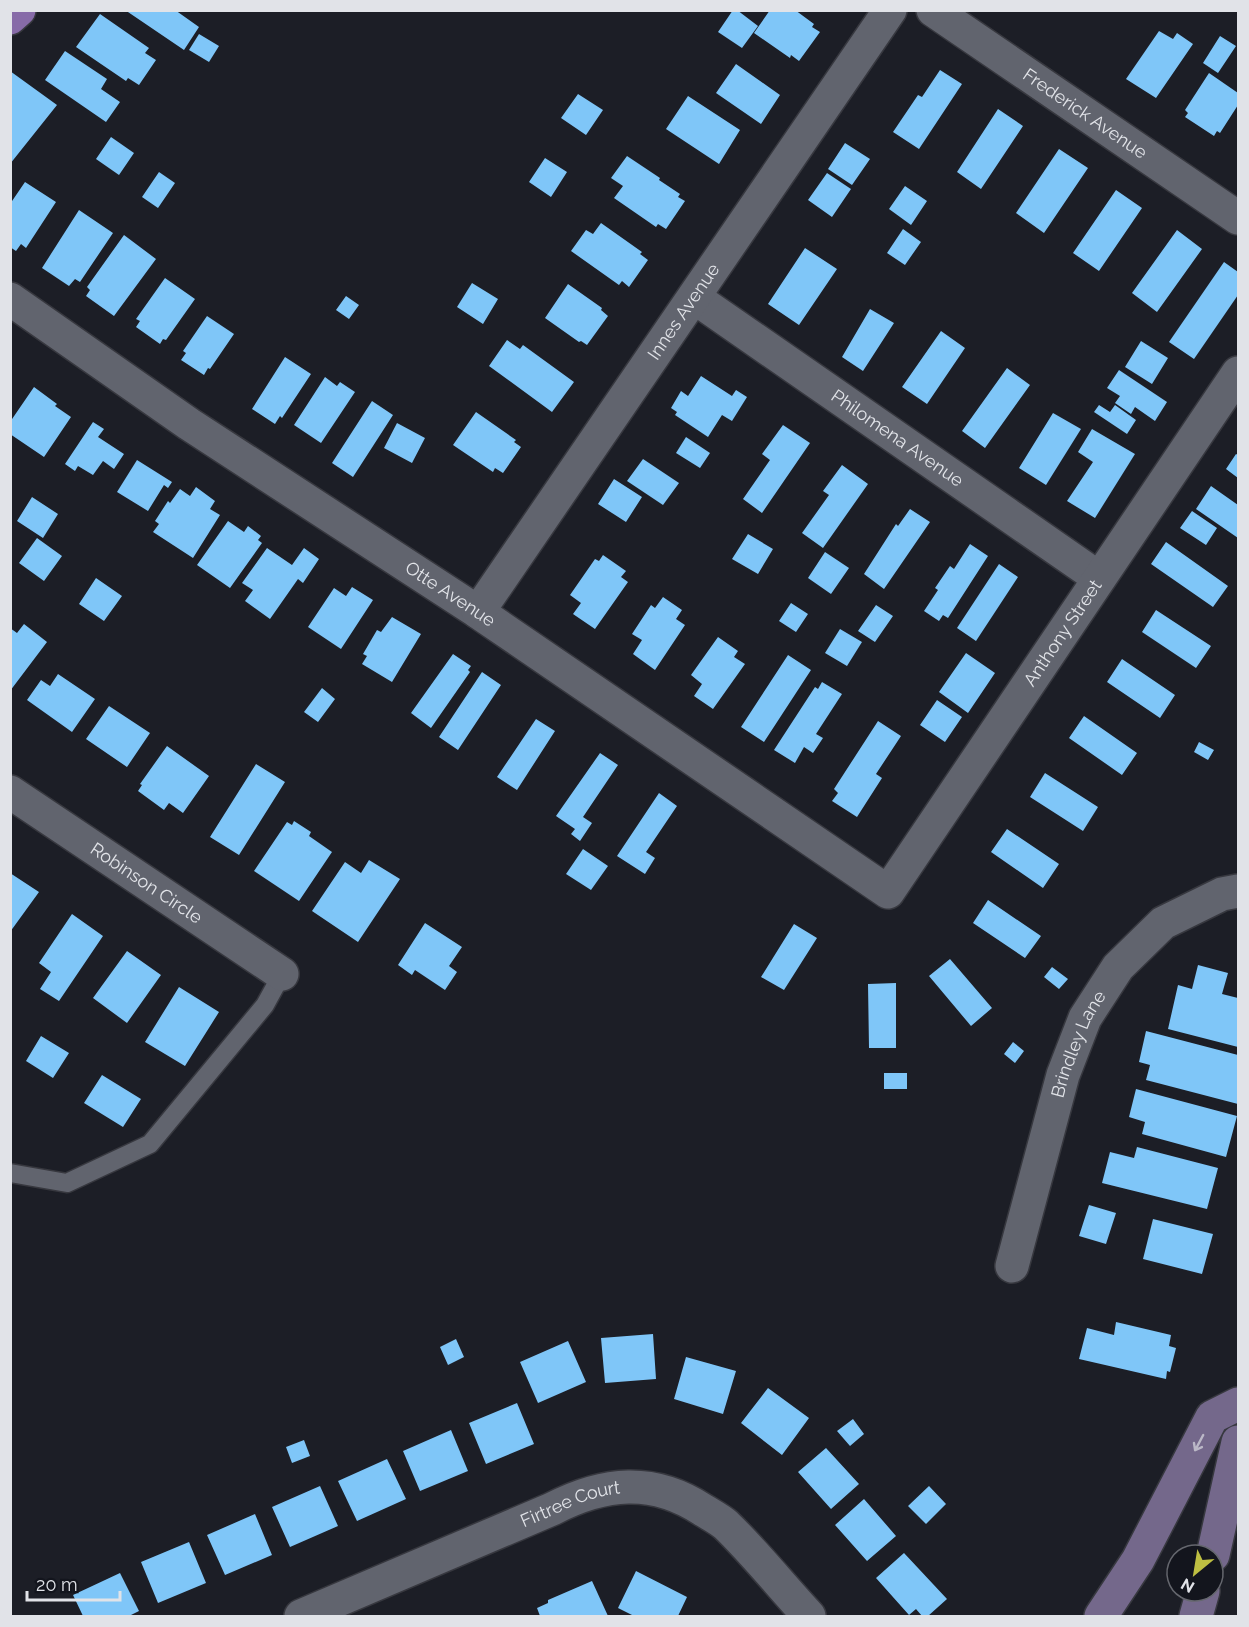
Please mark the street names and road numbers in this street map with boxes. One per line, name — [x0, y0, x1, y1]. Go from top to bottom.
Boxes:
street label: Frederick Avenue — [1019, 64, 1152, 163]
street label: Innes Avenue — [643, 259, 724, 363]
street label: Philomena Avenue — [827, 385, 968, 491]
street label: Otte Avenue — [402, 557, 500, 631]
street label: Anthony Street — [1019, 575, 1106, 690]
street label: Robinson Circle — [87, 838, 207, 928]
street label: Brindley Lane — [1046, 986, 1110, 1100]
street label: Firtree Court — [517, 1476, 621, 1531]

